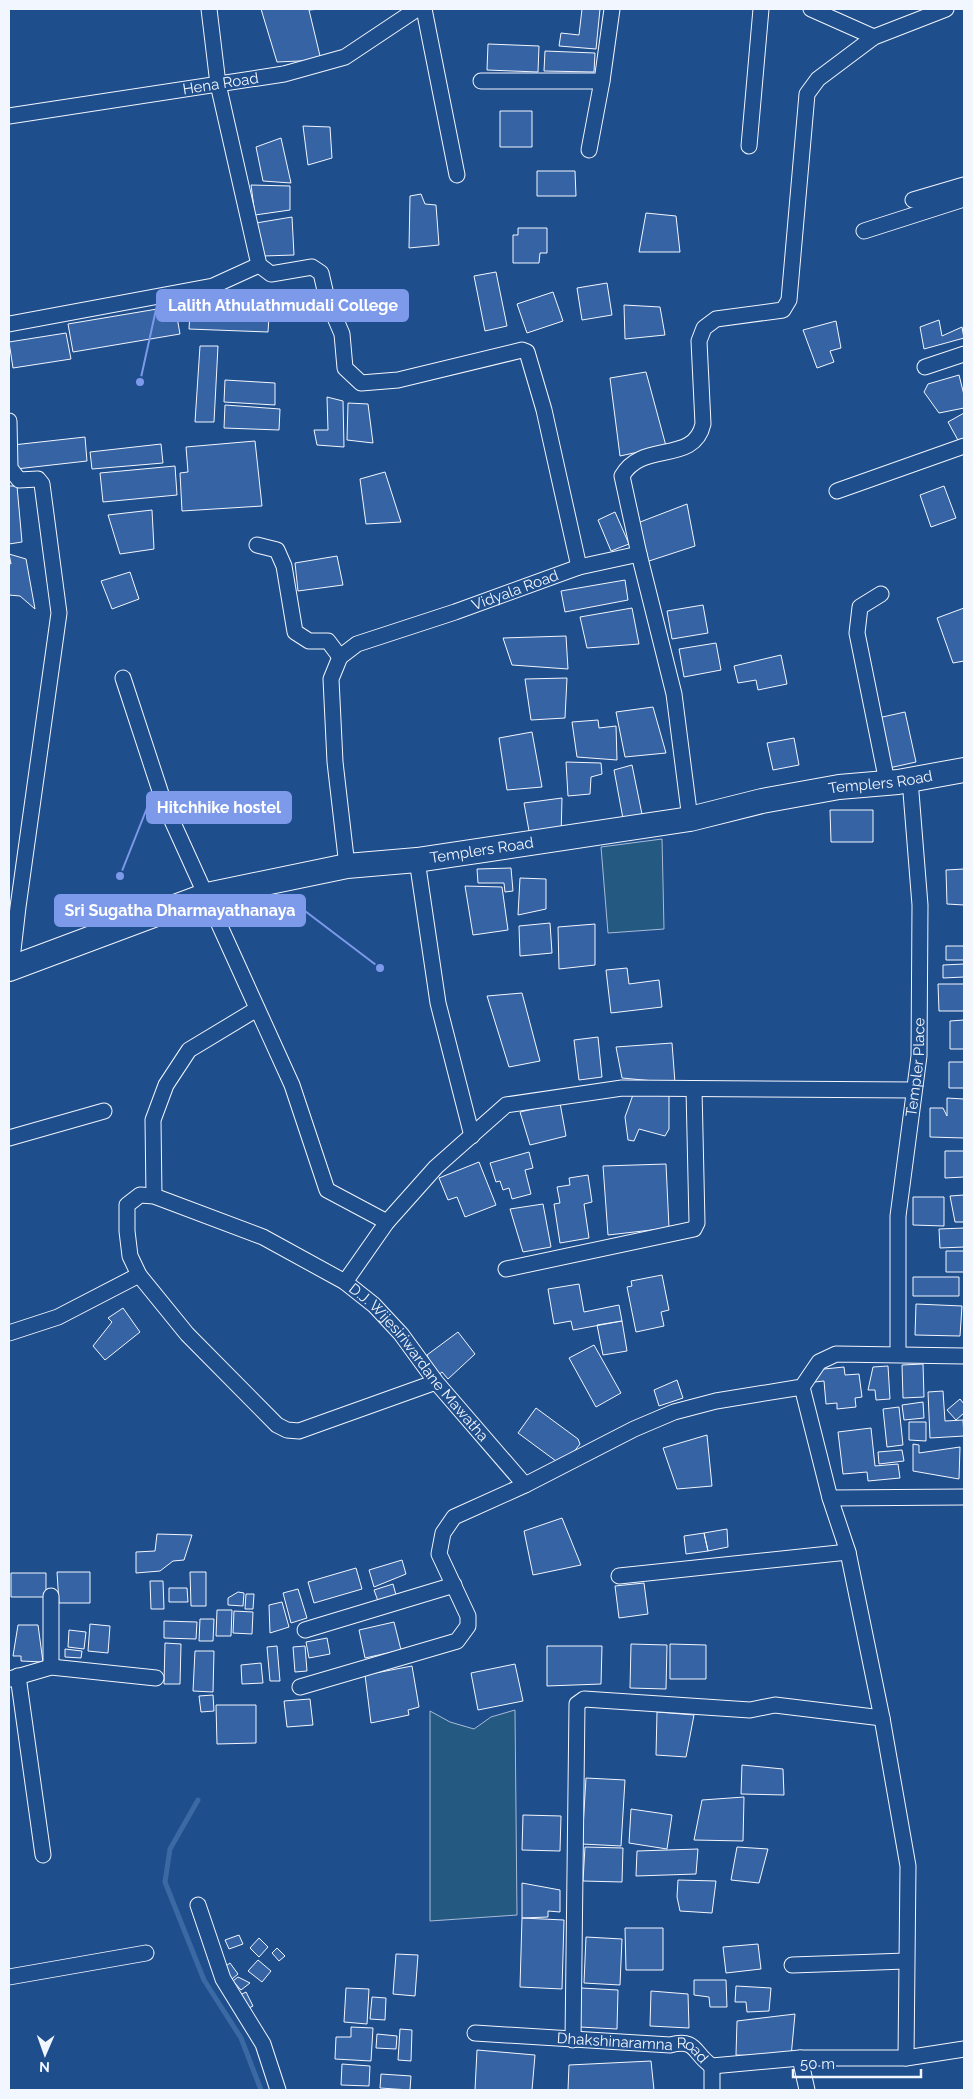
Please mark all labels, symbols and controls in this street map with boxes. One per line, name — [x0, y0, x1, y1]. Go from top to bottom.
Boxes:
street label: Hena Road — [181, 69, 260, 98]
callout: Lalith Athulathmudali College — [157, 290, 408, 321]
text: Lalith Athulathmudali College — [168, 296, 399, 315]
street label: Vidyala Road — [469, 566, 561, 614]
street label: Templers Road — [827, 767, 934, 798]
callout: Hitchhike hostel — [147, 792, 291, 823]
text: Hitchhike hostel — [157, 798, 282, 817]
street label: Templers Road — [429, 834, 535, 867]
callout: Sri Sugatha Dharmayathanaya — [55, 895, 305, 926]
text: Sri Sugatha Dharmayathanaya — [65, 901, 295, 920]
street label: Templer Place — [902, 1017, 928, 1118]
street label: D.J. Wijesiriwardane Mawatha — [345, 1280, 492, 1445]
north arrow — [20, 2029, 70, 2079]
street label: Dhakshinaramna Road — [556, 2029, 712, 2067]
scale bar — [793, 2046, 920, 2078]
text: 50 m — [800, 2055, 835, 2073]
text: N — [39, 2059, 50, 2075]

